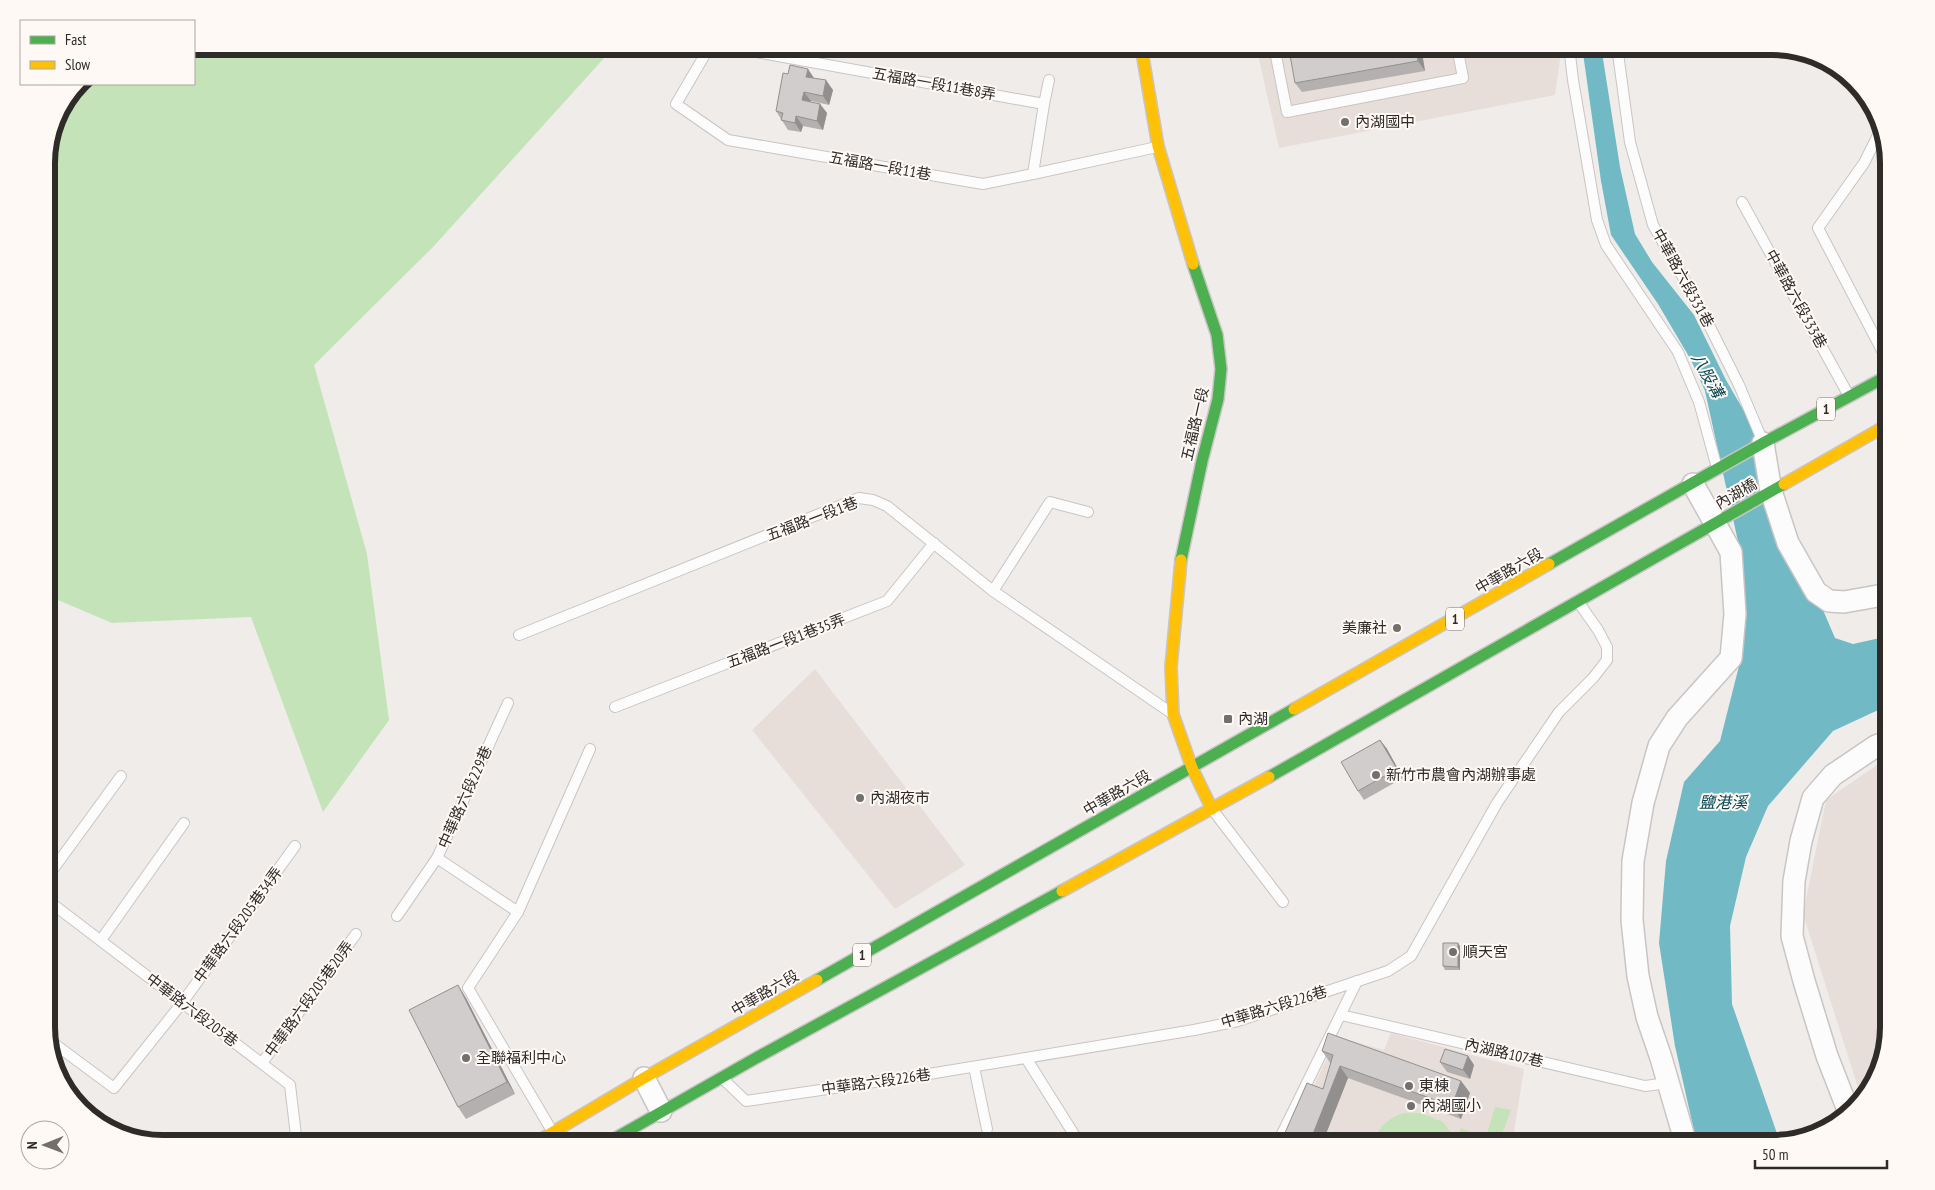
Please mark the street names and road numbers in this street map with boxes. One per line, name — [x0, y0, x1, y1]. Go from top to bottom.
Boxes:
street label: 五福路一段11巷8弄 — [871, 63, 997, 104]
street label: 五福路一段11巷 — [827, 147, 933, 184]
street label: 中華路六段331巷 — [1648, 225, 1718, 331]
street label: 中華路六段333巷 — [1761, 246, 1831, 352]
street label: 五福路一段 — [1177, 385, 1212, 463]
road number: 1 — [1817, 398, 1835, 420]
street label: 內湖橋 — [1712, 474, 1760, 513]
street label: 五福路一段1巷 — [763, 492, 860, 545]
street label: 中華路六段 — [1472, 544, 1546, 598]
road number: 1 — [1446, 608, 1464, 630]
street label: 五福路一段1巷35弄 — [724, 609, 848, 672]
street label: 中華路六段229巷 — [433, 743, 496, 851]
street label: 中華路六段 — [1080, 766, 1154, 820]
street label: 中華路六段205巷34弄 — [189, 863, 286, 986]
street label: 中華路六段205巷20弄 — [260, 937, 357, 1060]
road number: 1 — [853, 944, 871, 966]
street label: 中華路六段 — [728, 966, 802, 1020]
street label: 中華路六段205巷 — [143, 969, 242, 1050]
street label: 中華路六段226巷 — [1218, 981, 1329, 1032]
street label: 內湖路107巷 — [1463, 1034, 1545, 1071]
street label: 中華路六段226巷 — [820, 1064, 932, 1099]

